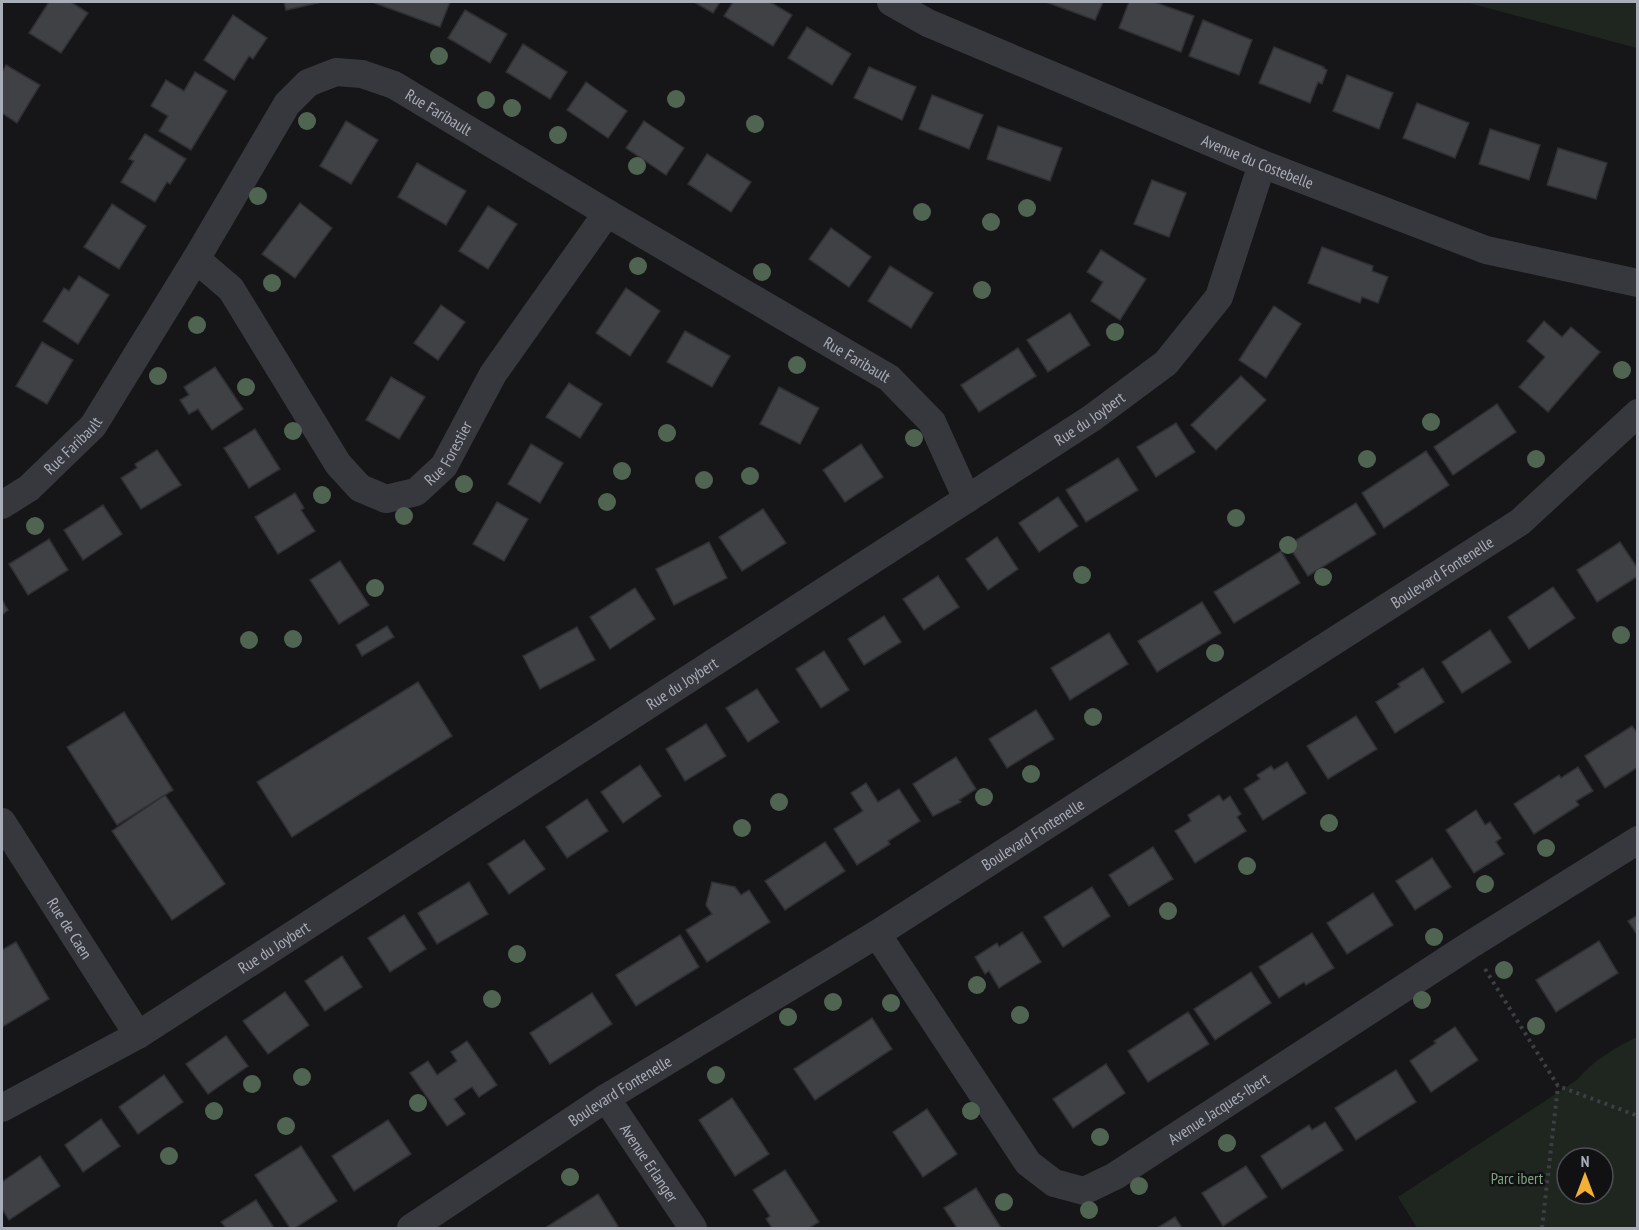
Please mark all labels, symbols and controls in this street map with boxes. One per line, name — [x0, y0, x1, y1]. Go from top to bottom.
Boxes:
street label: Rue Faribault — [402, 84, 476, 140]
street label: Avenue du Costebelle — [1199, 130, 1316, 193]
street label: Rue Faribault — [820, 332, 895, 387]
street label: Rue du Joybert — [1050, 387, 1129, 450]
street label: Rue Faribault — [39, 413, 107, 478]
street label: Rue Forestier — [420, 417, 476, 490]
street label: Boulevard Fontenelle — [1387, 532, 1497, 612]
street label: Rue du Joybert — [642, 652, 722, 714]
street label: Boulevard Fontenelle — [978, 794, 1088, 875]
street label: Rue de Caen — [43, 894, 97, 963]
street label: Rue du Joybert — [234, 916, 314, 978]
street label: Boulevard Fontenelle — [564, 1051, 675, 1130]
street label: Avenue Jacques-Ibert — [1164, 1068, 1273, 1149]
street label: Avenue Erlanger — [616, 1120, 683, 1206]
north arrow — [1555, 1146, 1615, 1206]
text: N — [1581, 1151, 1589, 1171]
park label: Parc ibert — [1491, 1168, 1544, 1188]

